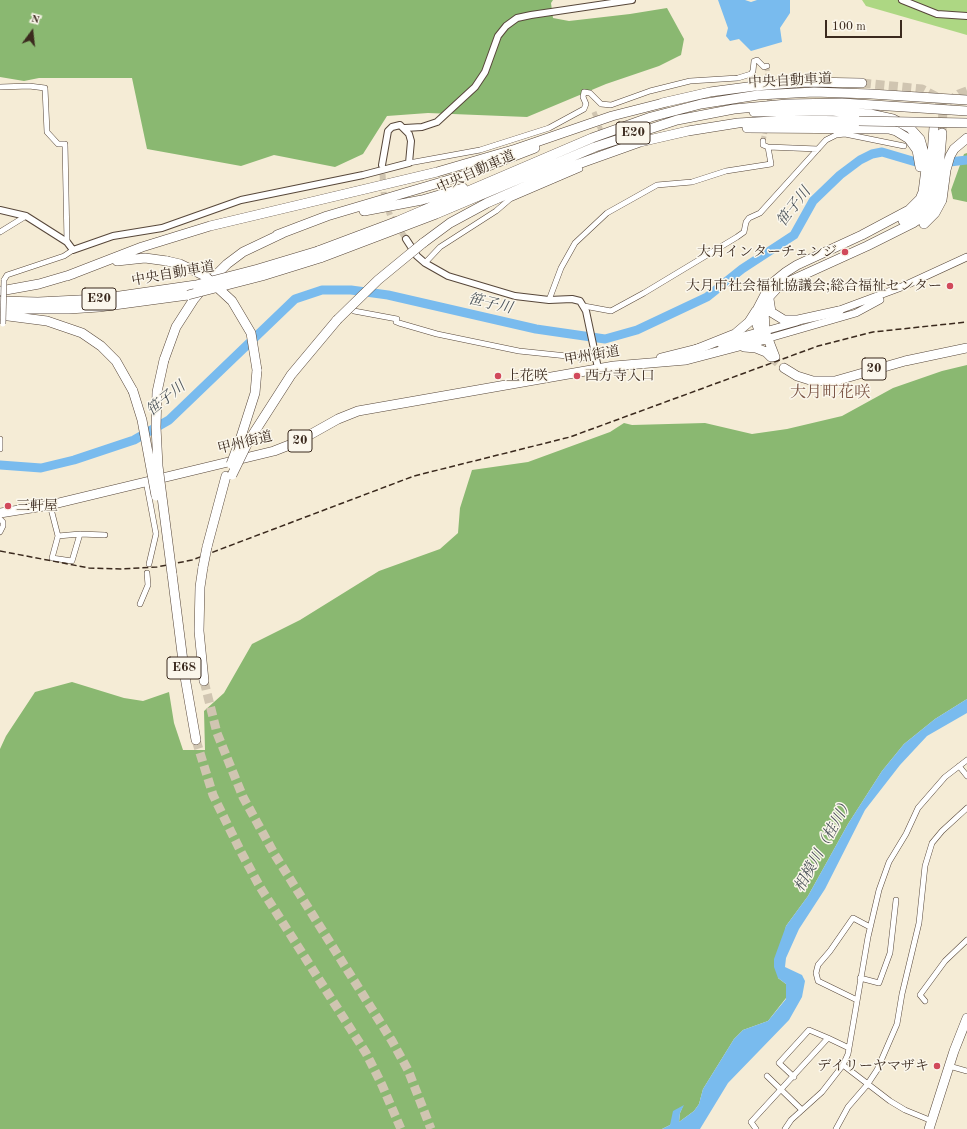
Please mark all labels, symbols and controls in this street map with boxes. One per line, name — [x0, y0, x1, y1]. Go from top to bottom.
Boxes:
north arrow — [12, 12, 52, 52]
scale bar — [827, 12, 904, 38]
text: N — [30, 14, 41, 26]
text: 100 m — [832, 21, 866, 33]
street label: 中央自動車道 — [748, 70, 832, 92]
road number: E20 — [616, 122, 650, 144]
street label: 中央自動車道 — [434, 147, 518, 197]
water label: 笹子川 — [773, 184, 815, 230]
place label: 大月インターチェンジ — [697, 244, 837, 260]
marker: 大月インターチェンジ — [840, 247, 850, 257]
street label: 中央自動車道 — [130, 258, 216, 290]
place label: 大月市社会福祉協議会;総合福祉センター — [686, 278, 942, 294]
marker: 大月市社会福祉協議会;総合福祉センター — [945, 281, 955, 291]
road number: E20 — [82, 288, 116, 310]
water label: 笹子川 — [466, 290, 514, 318]
street label: 甲州街道 — [563, 343, 621, 369]
road number: 20 — [862, 358, 886, 380]
place label: 上花咲 — [506, 368, 548, 384]
place label: 西方寺入口 — [585, 368, 655, 384]
marker: 上花咲 — [493, 371, 503, 381]
marker: 西方寺入口 — [572, 371, 582, 381]
water label: 笹子川 — [143, 378, 189, 420]
district label: 大月町花咲 — [790, 383, 870, 403]
street label: 甲州街道 — [216, 428, 274, 458]
road number: 20 — [288, 430, 312, 452]
place label: 三軒屋 — [16, 498, 58, 514]
marker: 三軒屋 — [3, 501, 13, 511]
road number: E68 — [167, 657, 201, 679]
water label: 相模川（桂川） — [791, 795, 857, 895]
place label: デイリーヤマザキ — [817, 1058, 929, 1074]
marker: デイリーヤマザキ — [932, 1061, 942, 1071]

